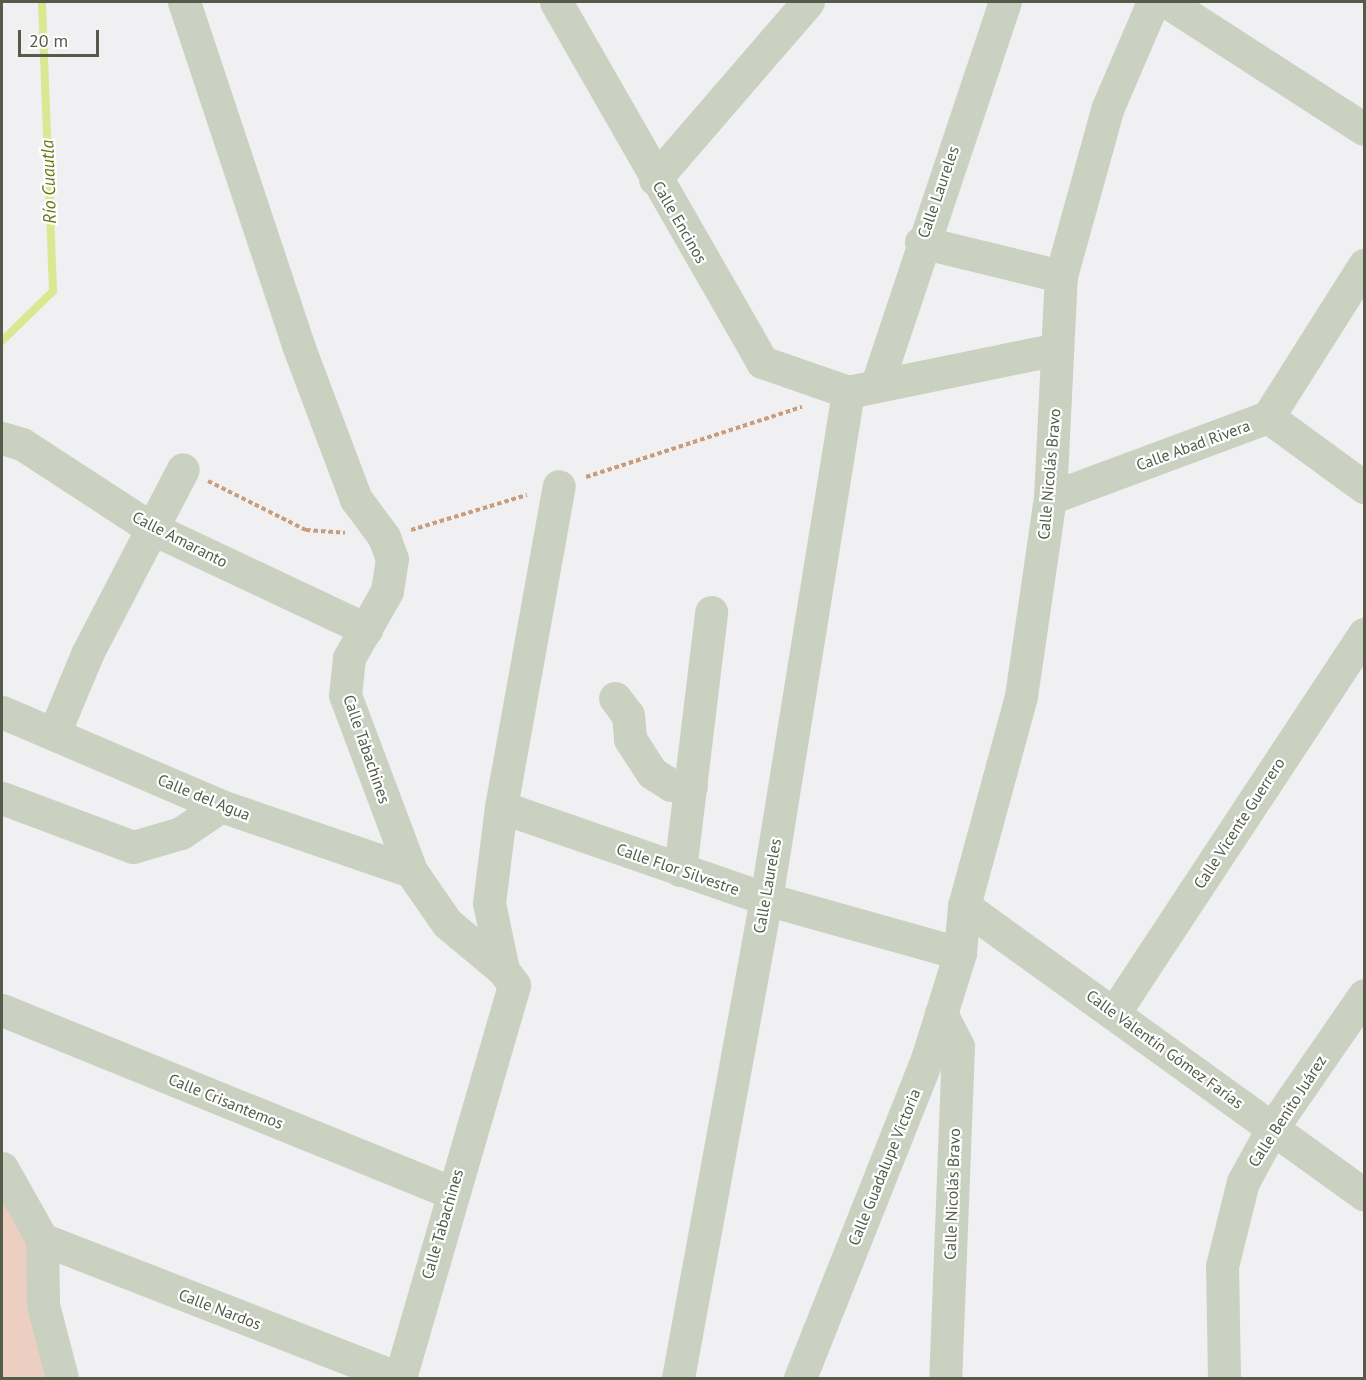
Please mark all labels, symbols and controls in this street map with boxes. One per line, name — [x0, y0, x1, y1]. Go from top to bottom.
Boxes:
scale bar — [21, 18, 102, 56]
text: 20 m — [29, 29, 68, 52]
water label: Río Cuautla — [37, 140, 61, 224]
street label: Calle Laureles — [913, 143, 963, 241]
street label: Calle Encinos — [649, 178, 711, 266]
street label: Calle Nicolás Bravo — [1034, 408, 1064, 540]
street label: Calle Abad Rivera — [1133, 415, 1253, 475]
street label: Calle Amaranto — [129, 507, 231, 571]
street label: Calle Tabachines — [339, 692, 395, 806]
street label: Calle Vicente Guerrero — [1189, 754, 1289, 892]
street label: Calle del Agua — [155, 770, 253, 824]
street label: Calle Laureles — [749, 837, 785, 935]
street label: Calle Flor Silvestre — [614, 839, 742, 899]
street label: Calle Valentín Gómez Farías — [1082, 985, 1248, 1113]
street label: Calle Benito Juárez — [1244, 1052, 1330, 1170]
street label: Calle Crisantemos — [166, 1069, 286, 1133]
street label: Calle Guadalupe Victoria — [844, 1086, 924, 1248]
street label: Calle Nicolás Bravo — [940, 1128, 964, 1260]
street label: Calle Tabachines — [417, 1167, 467, 1281]
street label: Calle Nardos — [176, 1285, 264, 1333]

